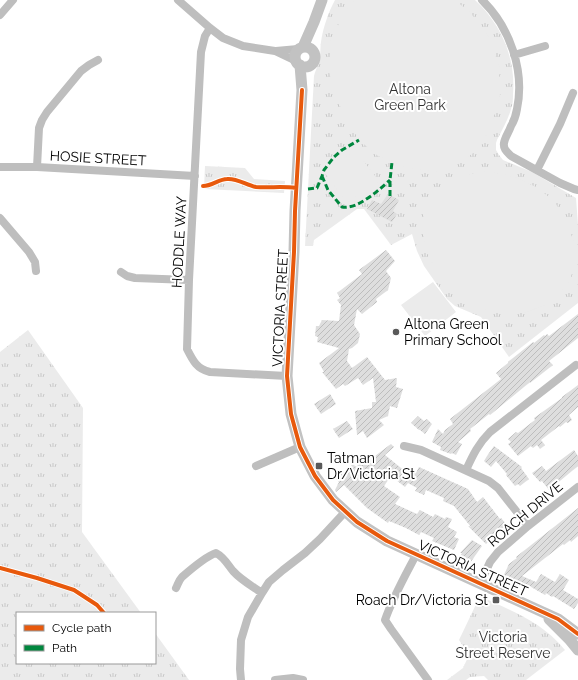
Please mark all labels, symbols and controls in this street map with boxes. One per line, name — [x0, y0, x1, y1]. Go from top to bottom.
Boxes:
park label: Altona Green Park — [374, 81, 446, 113]
street label: HOSIE STREET — [49, 147, 147, 169]
street label: HODDLE WAY — [169, 196, 189, 288]
street label: VICTORIA STREET — [269, 248, 291, 367]
place label: Altona Green Primary School — [404, 316, 502, 348]
marker: Altona Green Primary School — [391, 327, 401, 337]
place label: Tatman Dr/Victoria St — [327, 450, 415, 482]
marker: Tatman Dr/Victoria St — [314, 461, 324, 471]
street label: ROACH DRIVE — [484, 478, 566, 550]
street label: VICTORIA STREET — [416, 537, 531, 600]
place label: Roach Dr/Victoria St — [356, 592, 488, 608]
marker: Roach Dr/Victoria St — [491, 595, 501, 605]
legend — [16, 612, 156, 664]
text: Cycle path — [52, 621, 111, 635]
park label: Victoria Street Reserve — [456, 629, 550, 661]
text: Path — [52, 641, 77, 655]

